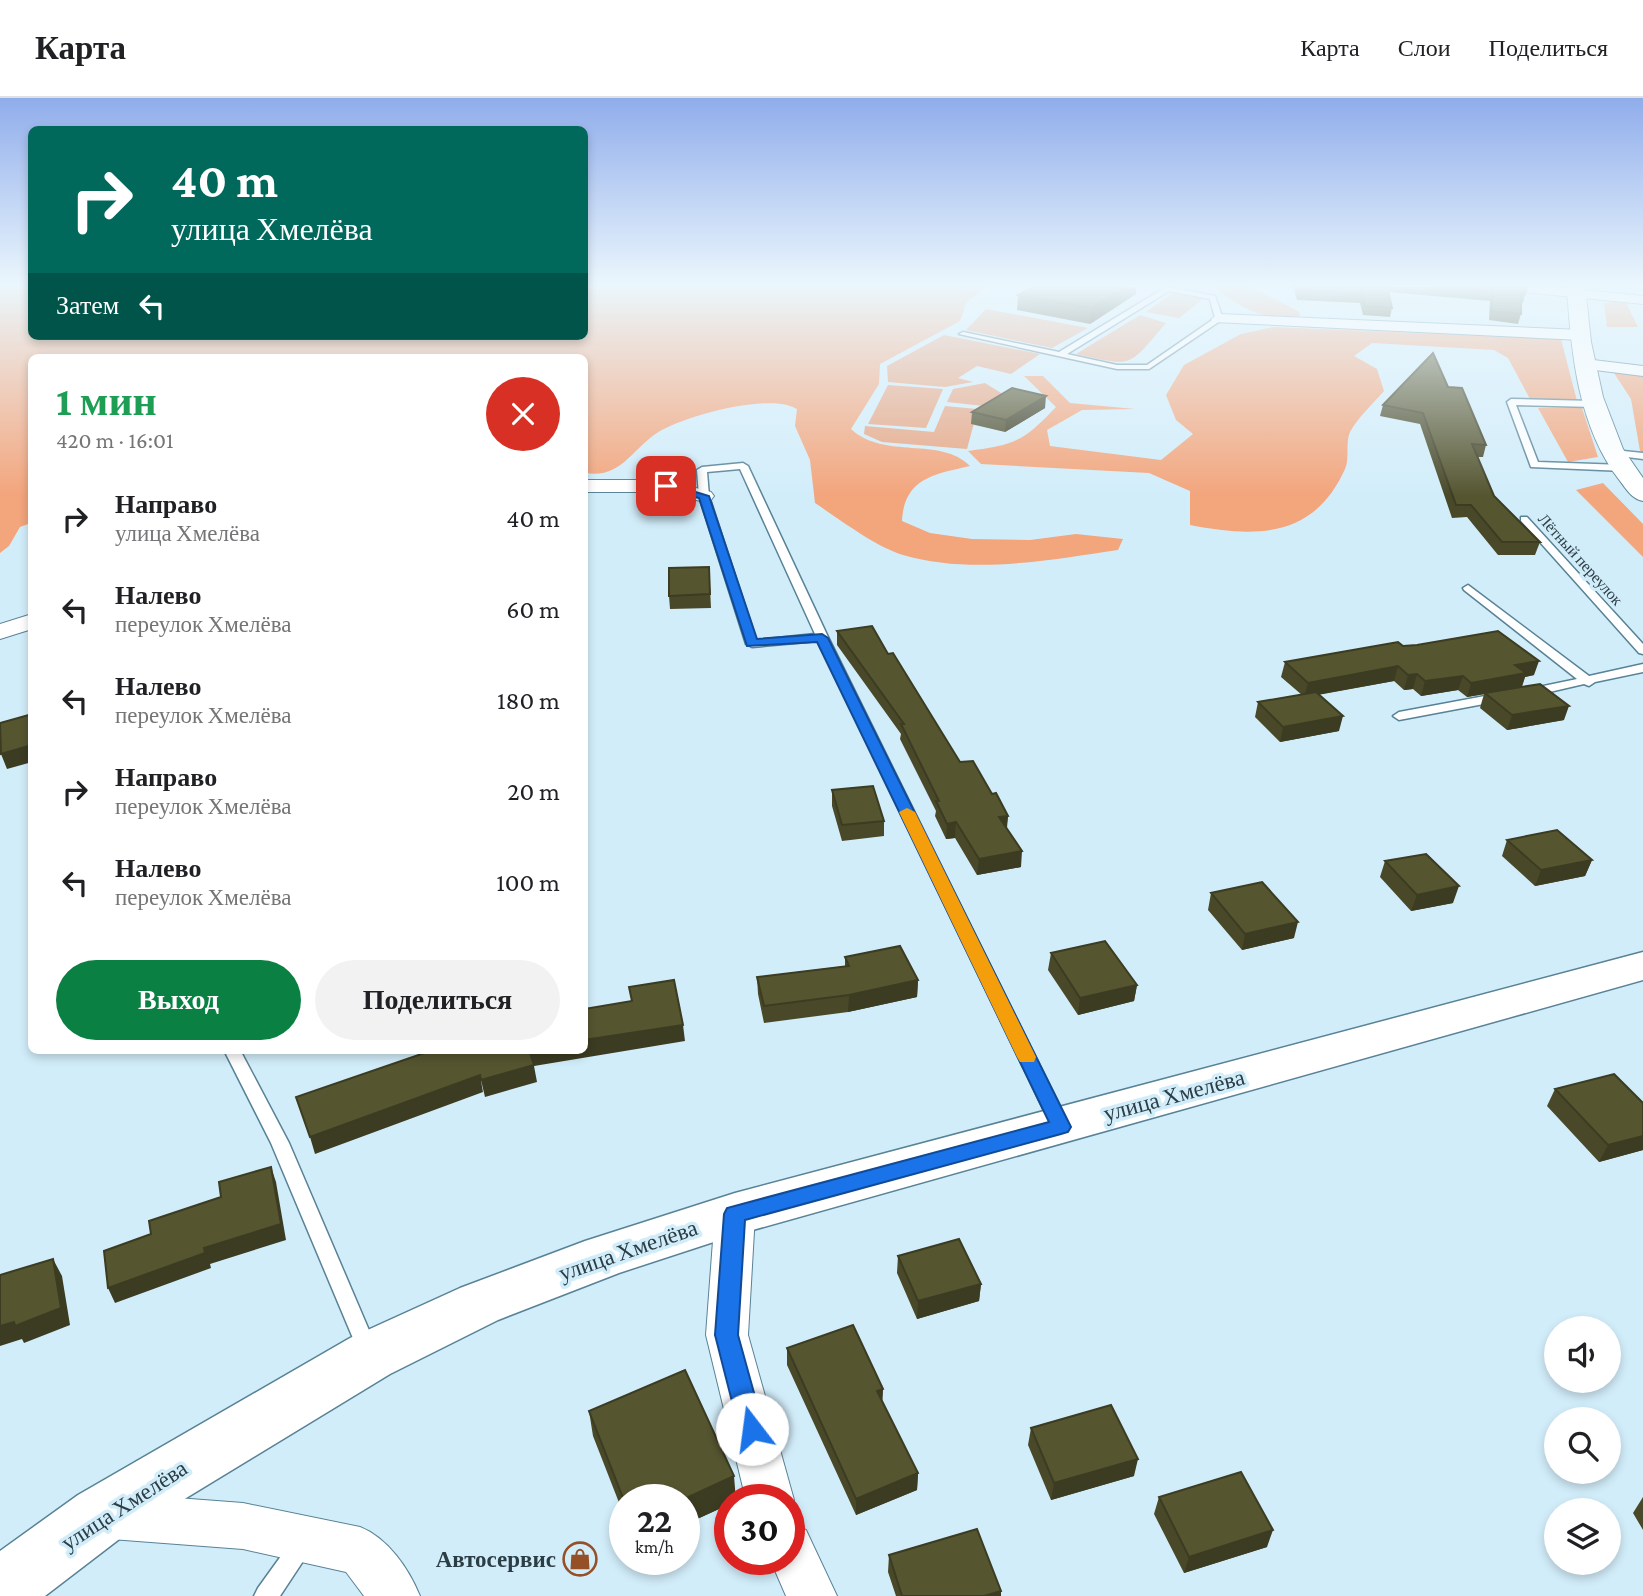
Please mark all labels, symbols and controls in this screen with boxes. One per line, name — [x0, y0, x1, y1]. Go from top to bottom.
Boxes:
text: Карта — [35, 29, 126, 66]
text: Карта — [1300, 34, 1360, 61]
text: Слои — [1398, 34, 1451, 61]
text: Поделиться — [1489, 34, 1608, 61]
text: 40 m — [171, 153, 278, 208]
icon: right — [56, 154, 147, 245]
text: улица Хмелёва — [171, 211, 373, 247]
icon: left — [133, 287, 171, 325]
text: Затем — [56, 291, 119, 320]
text: 1 мин — [56, 377, 157, 424]
button: close — [486, 377, 560, 451]
text: 420 m · 16:01 — [56, 427, 174, 453]
pin — [636, 456, 696, 516]
icon: arrive — [647, 467, 685, 505]
text: Направо — [115, 490, 217, 519]
icon: right — [56, 500, 94, 538]
text: 40 m — [506, 504, 560, 533]
street label: Лётный переулок — [1534, 510, 1626, 609]
text: улица Хмелёва — [115, 520, 260, 546]
text: Налево — [115, 581, 201, 610]
icon: left — [56, 591, 94, 629]
text: 60 m — [506, 595, 560, 624]
text: переулок Хмелёва — [115, 611, 291, 637]
text: Налево — [115, 672, 201, 701]
icon: left — [56, 682, 94, 720]
text: 180 m — [497, 686, 560, 715]
text: переулок Хмелёва — [115, 702, 291, 728]
text: Направо — [115, 763, 217, 792]
icon: right — [56, 773, 94, 811]
text: 20 m — [507, 777, 560, 806]
text: переулок Хмелёва — [115, 793, 291, 819]
text: Налево — [115, 854, 201, 883]
icon: left — [56, 864, 94, 902]
text: 100 m — [496, 868, 560, 897]
text: переулок Хмелёва — [115, 884, 291, 910]
button: Выход — [56, 960, 301, 1040]
button: Поделиться — [315, 960, 560, 1040]
street label: улица Хмелёва — [1101, 1064, 1247, 1126]
street label: улица Хмелёва — [555, 1214, 701, 1286]
map controls — [1544, 1316, 1621, 1575]
button: sound — [1544, 1316, 1621, 1393]
position arrow — [715, 1392, 789, 1466]
button: search — [1544, 1407, 1621, 1484]
street label: улица Хмелёва — [56, 1455, 192, 1555]
speed limit sign: 30 — [714, 1484, 805, 1575]
button: layers — [1544, 1498, 1621, 1575]
text: 22 — [637, 1501, 672, 1540]
text: km/h — [635, 1537, 674, 1557]
shop icon: Автосервис — [561, 1540, 599, 1578]
place label: Автосервис — [436, 1546, 556, 1572]

